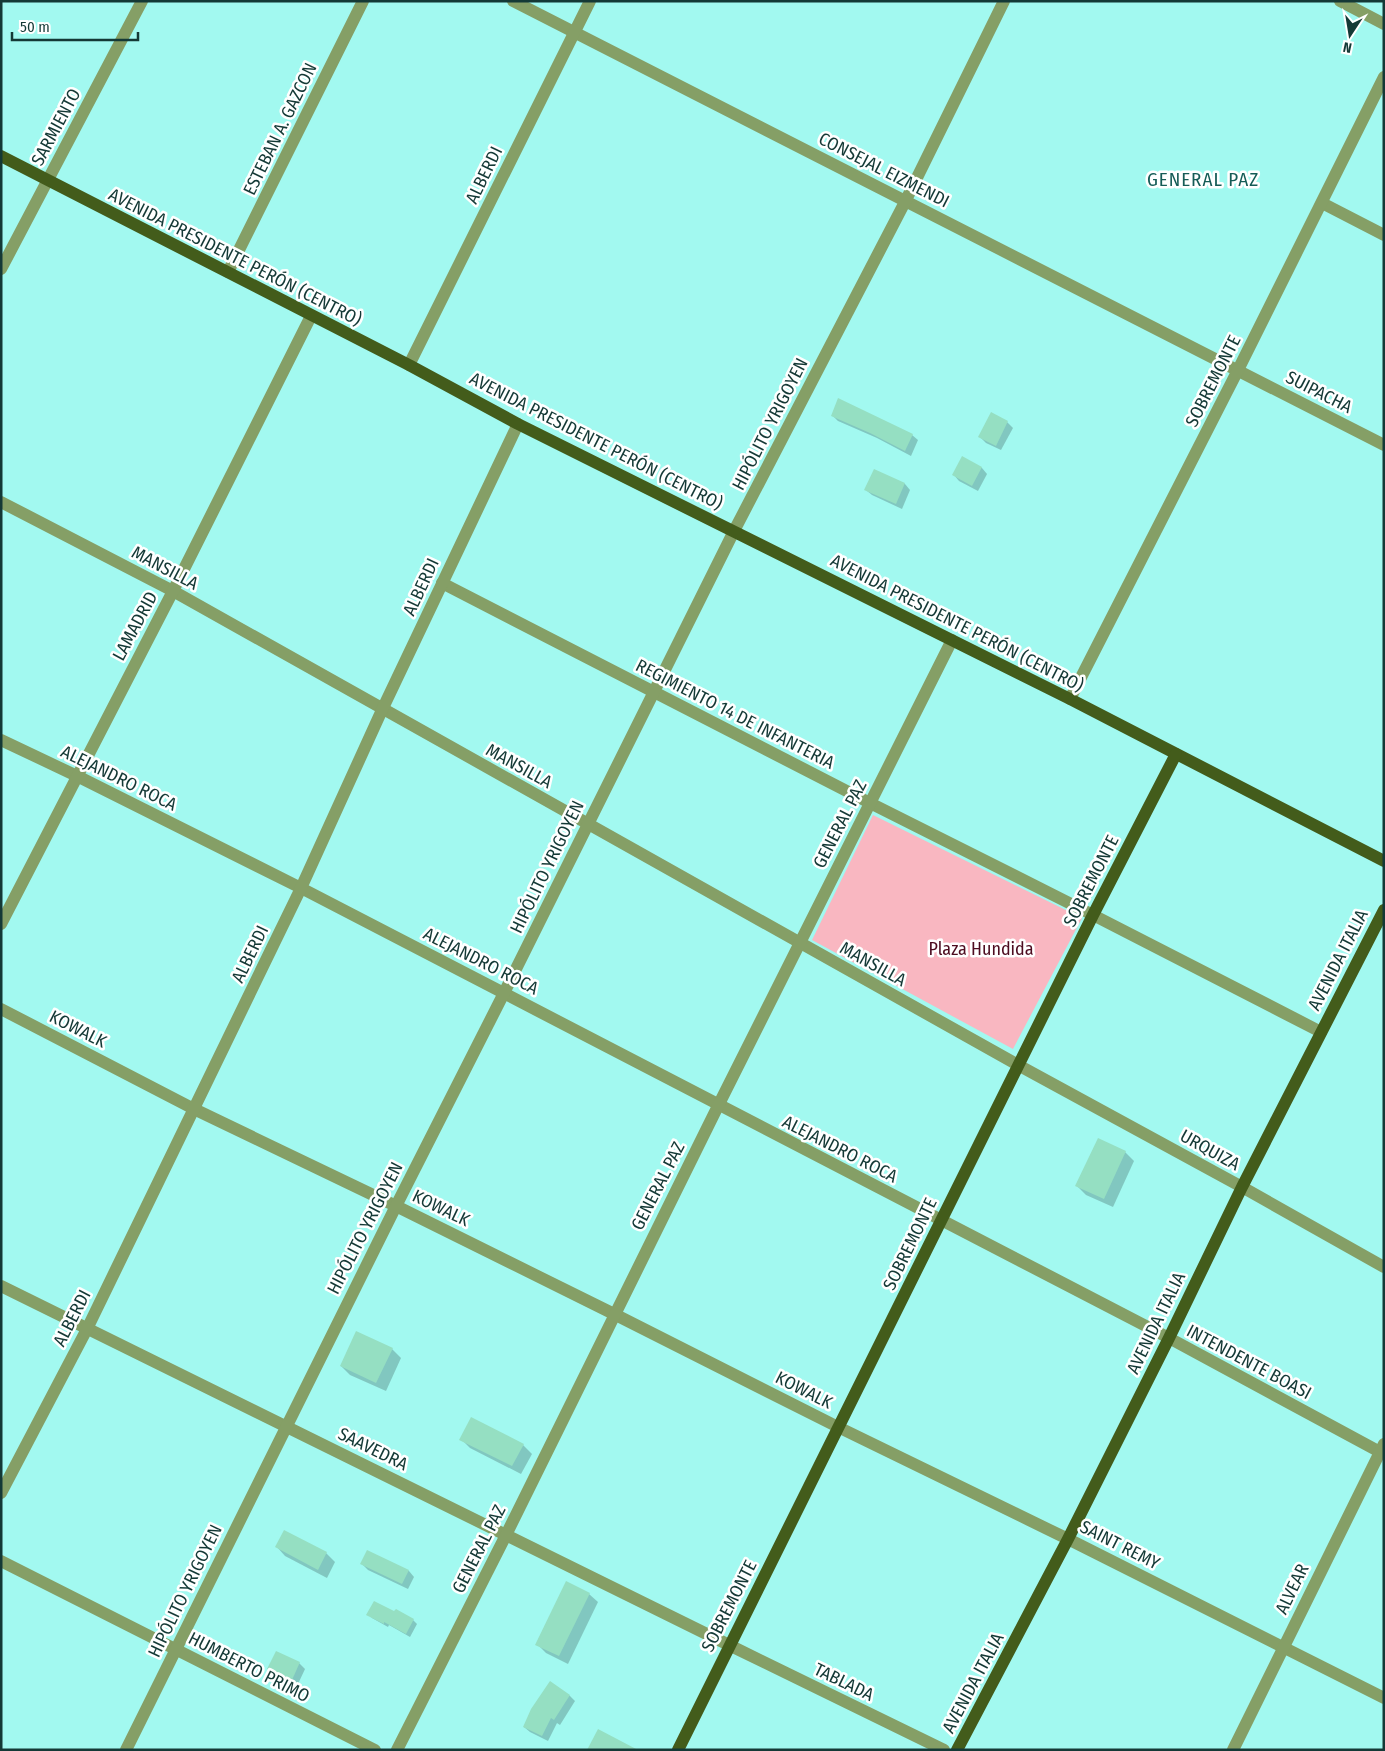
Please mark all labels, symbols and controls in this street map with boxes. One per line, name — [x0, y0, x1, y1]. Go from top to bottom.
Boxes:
scale bar — [12, 10, 139, 42]
north arrow — [1325, 10, 1375, 60]
text: 50 m — [20, 18, 50, 36]
text: N — [1342, 38, 1353, 56]
street label: ESTEBAN A. GAZCON — [238, 59, 322, 199]
street label: SARMIENTO — [27, 85, 85, 169]
street label: CONSEJAL EIZMENDI — [815, 128, 953, 212]
street label: ALBERDI — [461, 143, 507, 207]
district label: GENERAL PAZ — [1147, 168, 1259, 191]
street label: AVENIDA PRESIDENTE PERÓN (CENTRO) — [105, 183, 365, 331]
street label: SOBREMONTE — [1181, 331, 1245, 431]
street label: HIPÓLITO YRIGOYEN — [727, 354, 813, 494]
street label: SUIPACHA — [1282, 366, 1356, 418]
street label: AVENIDA PRESIDENTE PERÓN (CENTRO) — [466, 367, 726, 515]
street label: MANSILLA — [128, 541, 203, 595]
street label: AVENIDA PRESIDENTE PERÓN (CENTRO) — [827, 549, 1087, 697]
street label: ALBERDI — [398, 555, 444, 619]
street label: LAMADRID — [108, 588, 162, 664]
street label: REGIMIENTO 14 DE INFANTERIA — [632, 654, 839, 774]
street label: MANSILLA — [482, 739, 556, 793]
street label: ALEJANDRO ROCA — [57, 740, 181, 816]
street label: GENERAL PAZ — [808, 776, 872, 872]
street label: HIPÓLITO YRIGOYEN — [505, 797, 589, 937]
street label: SOBREMONTE — [1059, 831, 1123, 931]
street label: AVENIDA ITALIA — [1303, 905, 1373, 1014]
street label: ALBERDI — [227, 922, 273, 986]
street label: ALEJANDRO ROCA — [420, 923, 543, 1000]
street label: MANSILLA — [836, 937, 910, 991]
park label: Plaza Hundida — [928, 938, 1034, 960]
street label: KOWALK — [46, 1005, 111, 1053]
street label: ALEJANDRO ROCA — [779, 1111, 902, 1188]
street label: URQUIZA — [1176, 1125, 1244, 1176]
street label: GENERAL PAZ — [626, 1138, 690, 1234]
street label: HIPÓLITO YRIGOYEN — [322, 1158, 408, 1298]
street label: KOWALK — [409, 1185, 474, 1231]
street label: SOBREMONTE — [878, 1194, 942, 1294]
street label: AVENIDA ITALIA — [1122, 1268, 1190, 1377]
street label: ALBERDI — [48, 1286, 96, 1350]
street label: INTENDENTE BOASI — [1183, 1320, 1315, 1404]
street label: KOWALK — [772, 1366, 837, 1414]
street label: SAAVEDRA — [335, 1423, 412, 1476]
street label: GENERAL PAZ — [447, 1501, 511, 1597]
street label: SAINT REMY — [1077, 1516, 1163, 1574]
street label: HIPÓLITO YRIGOYEN — [143, 1521, 227, 1661]
street label: SOBREMONTE — [697, 1556, 761, 1656]
street label: ALVEAR — [1270, 1560, 1314, 1618]
street label: HUMBERTO PRIMO — [185, 1627, 313, 1707]
street label: AVENIDA ITALIA — [937, 1629, 1009, 1737]
street label: TABLADA — [810, 1658, 878, 1706]

